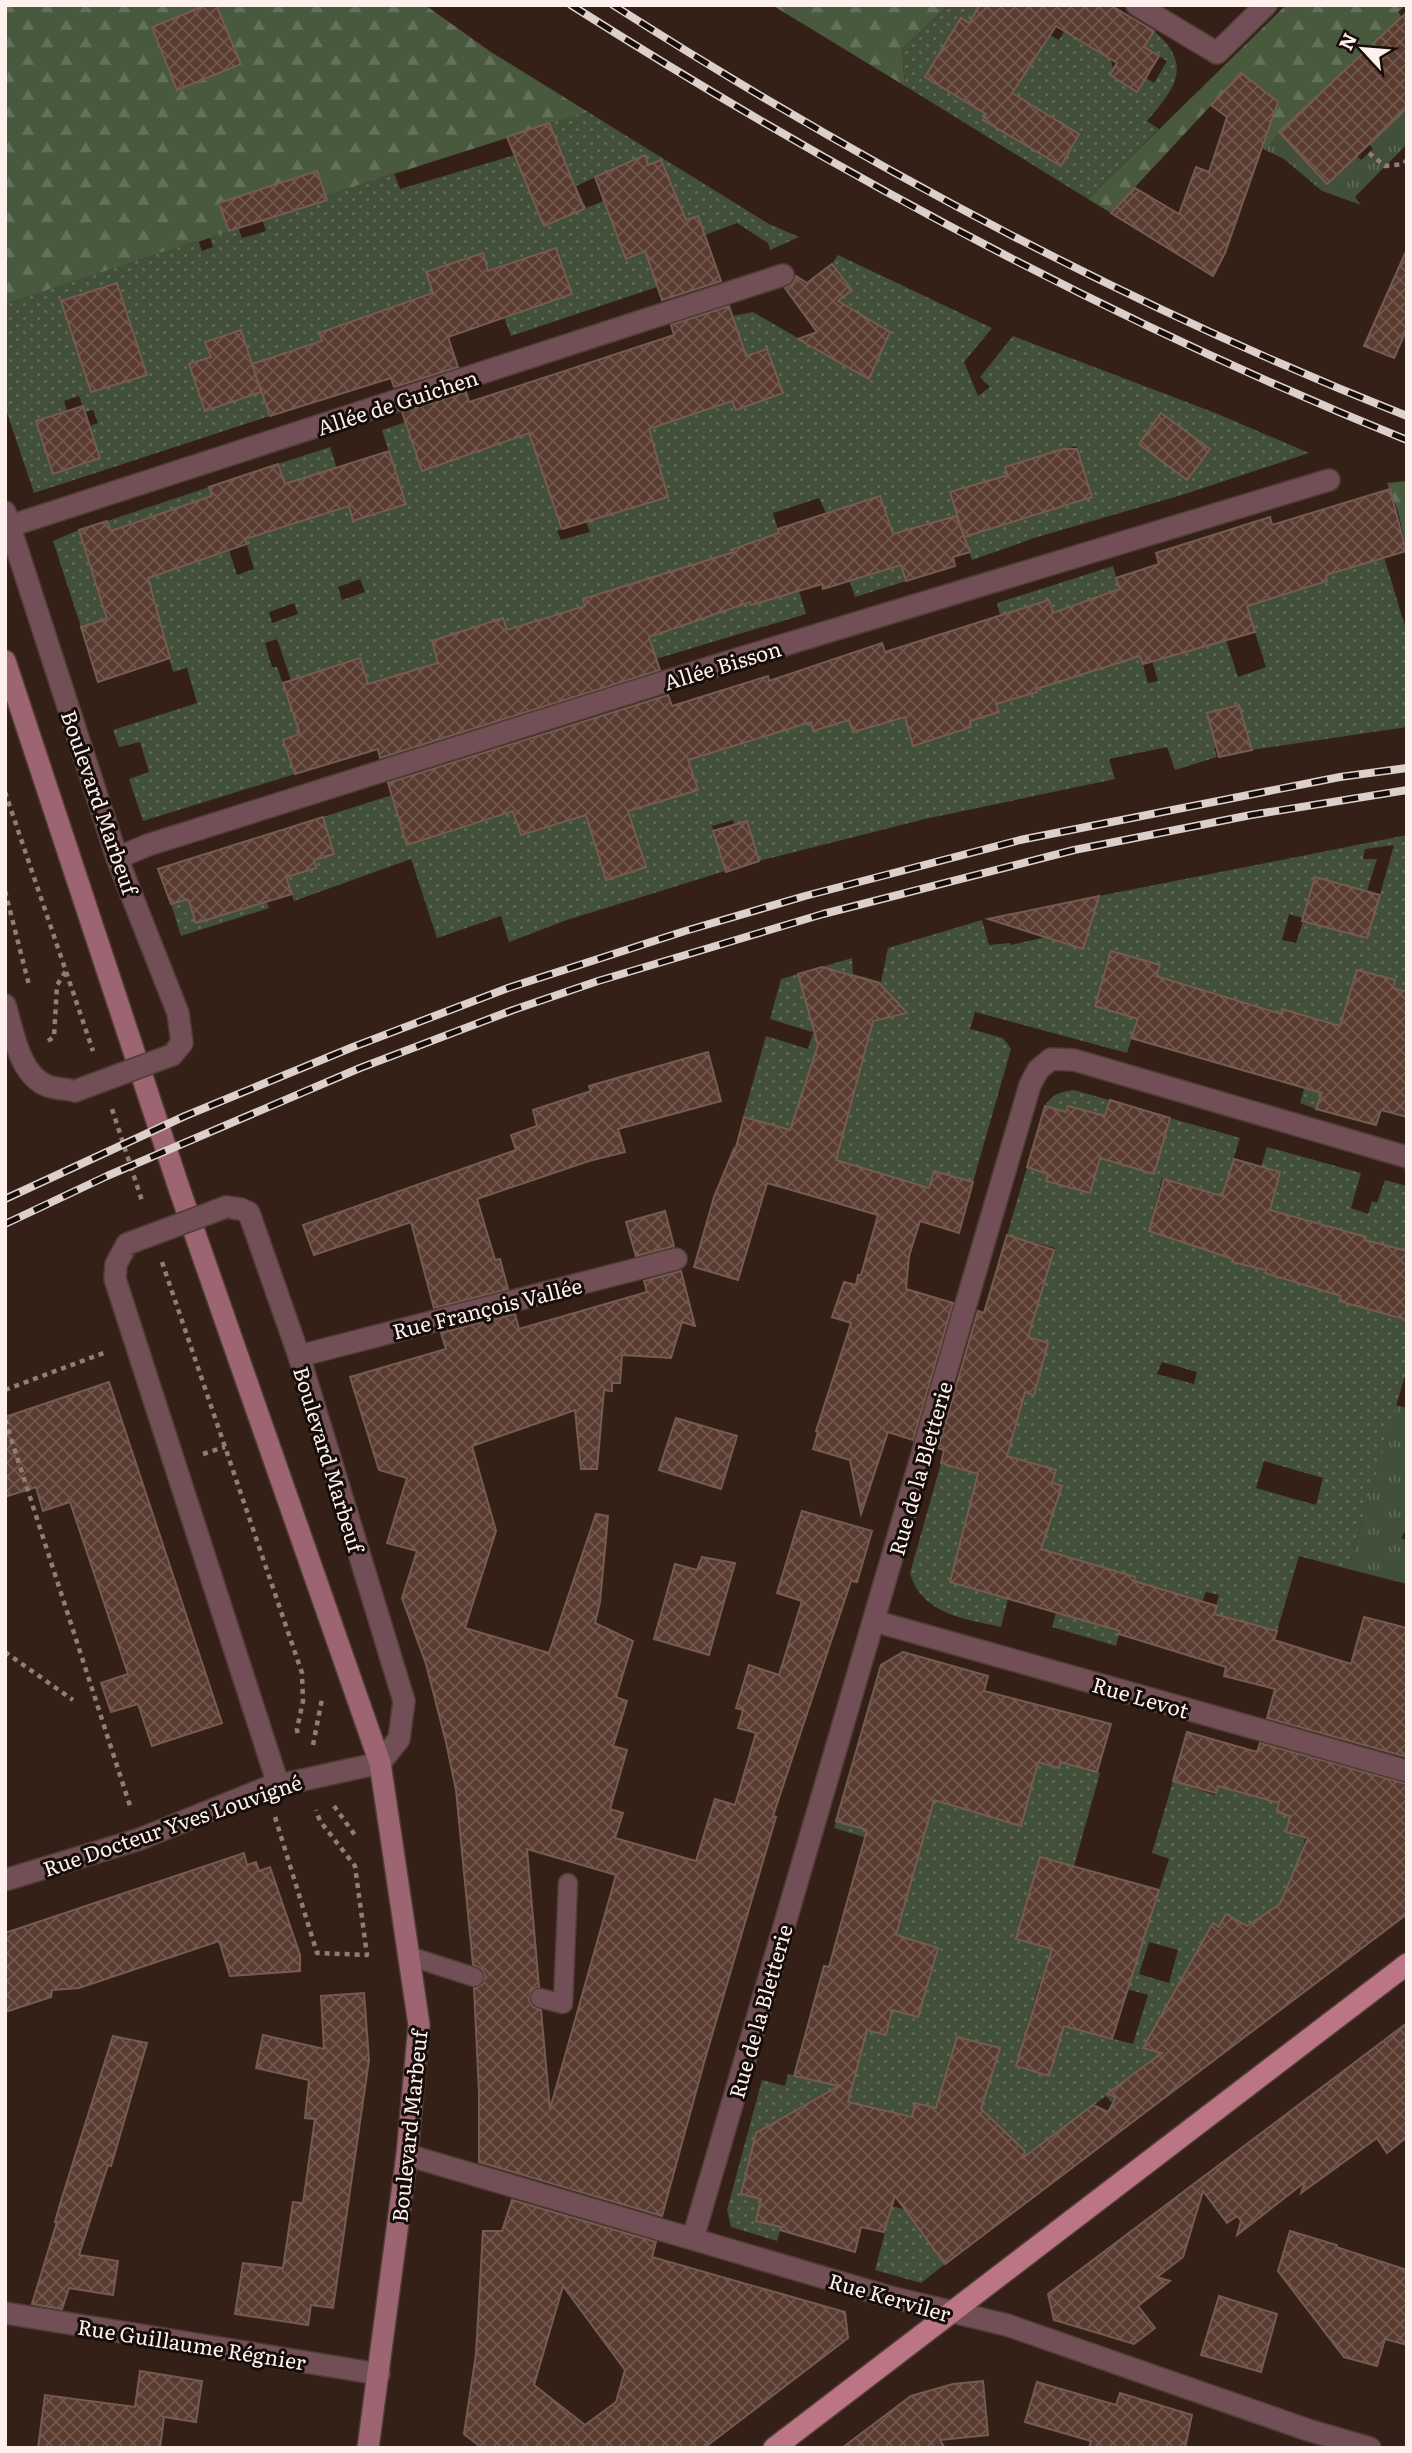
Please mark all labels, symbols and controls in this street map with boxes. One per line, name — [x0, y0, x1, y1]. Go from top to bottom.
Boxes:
north arrow — [1328, 14, 1398, 84]
text: N — [1331, 28, 1363, 54]
street label: Allée de Guichen — [312, 360, 482, 442]
street label: Allée Bisson — [660, 631, 785, 697]
street label: Boulevard Marbeuf — [55, 706, 148, 900]
street label: Rue François Vallée — [389, 1268, 585, 1346]
street label: Boulevard Marbeuf — [287, 1362, 374, 1558]
street label: Rue de la Bletterie — [879, 1377, 959, 1559]
street label: Rue Levot — [1089, 1667, 1193, 1725]
street label: Rue Docteur Yves Louvigné — [38, 1765, 306, 1883]
street label: Rue de la Bletterie — [719, 1920, 799, 2102]
street label: Boulevard Marbeuf — [382, 2027, 434, 2224]
street label: Rue Kerviler — [825, 2264, 955, 2328]
street label: Rue Guillaume Régnier — [75, 2310, 309, 2376]

